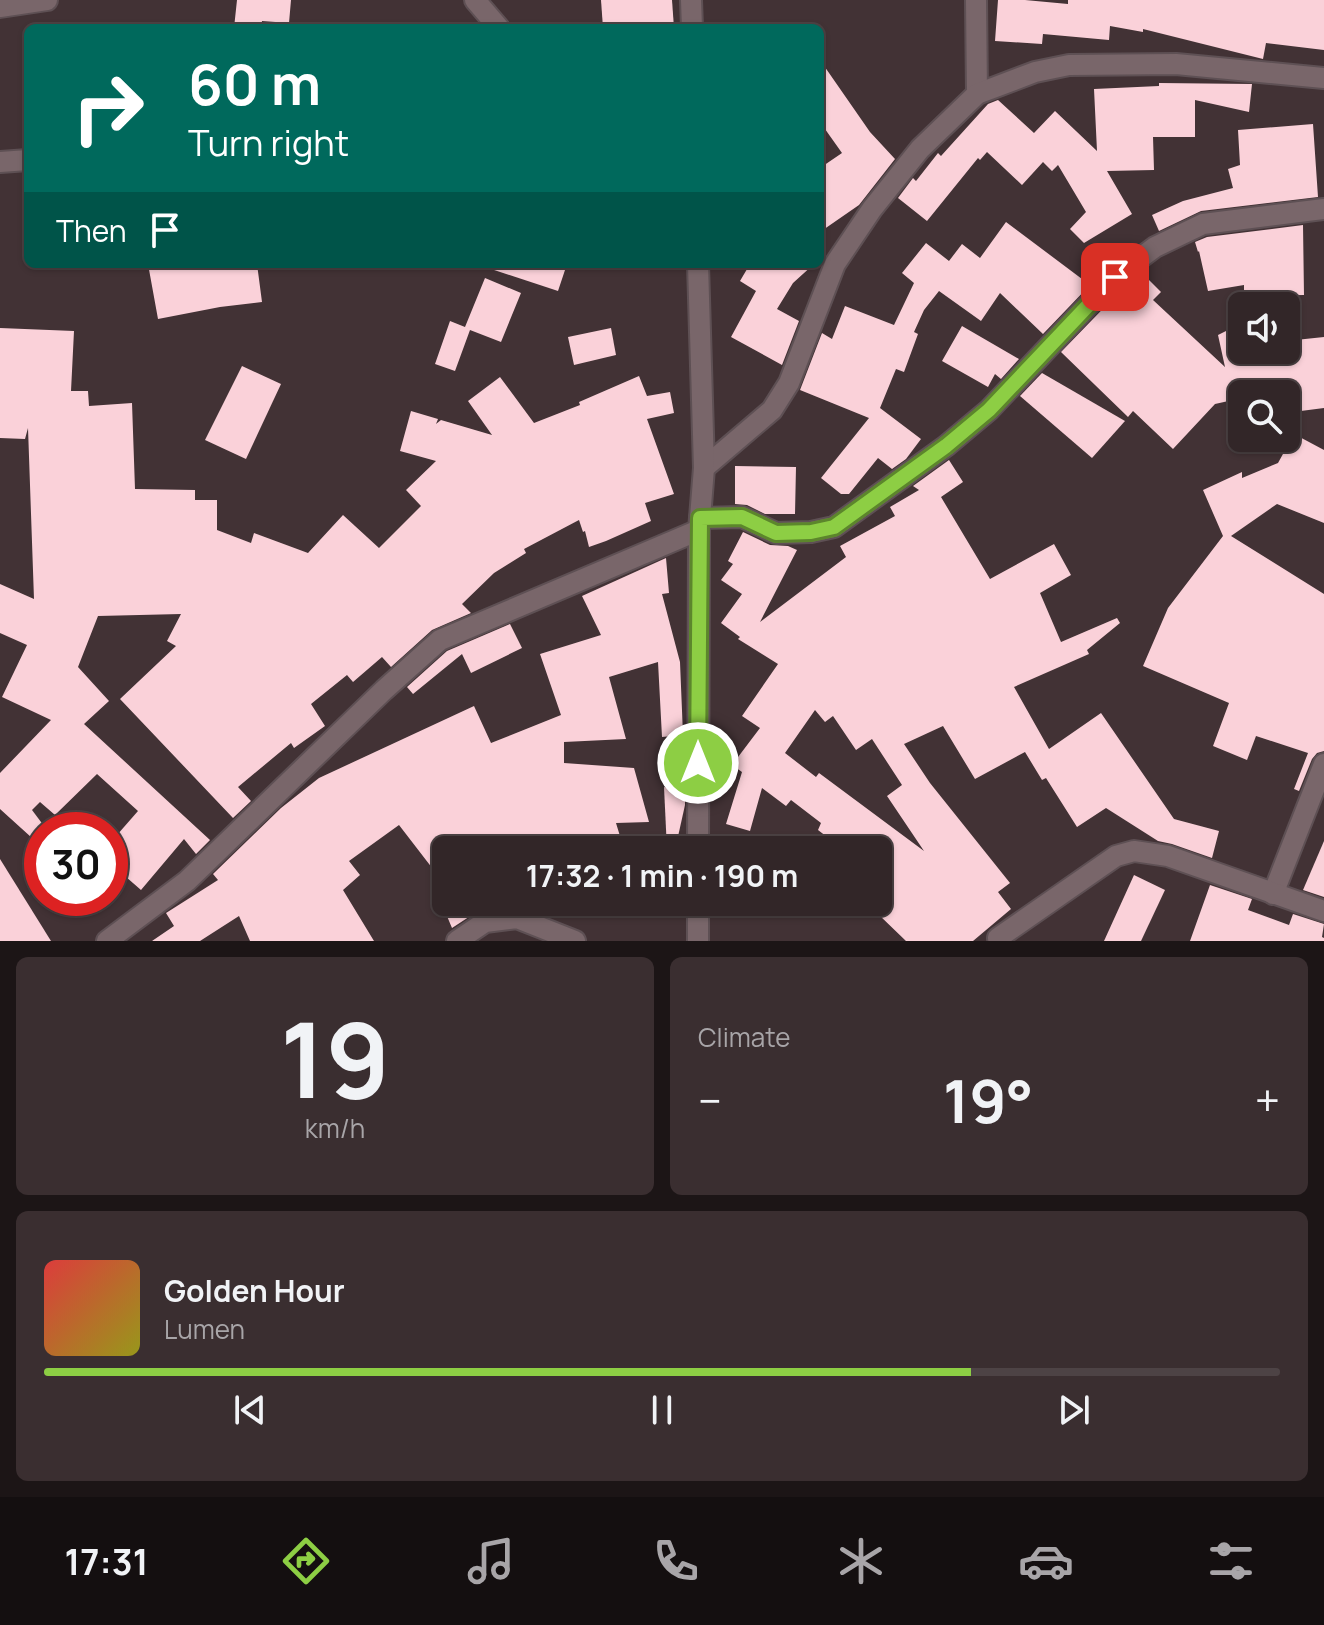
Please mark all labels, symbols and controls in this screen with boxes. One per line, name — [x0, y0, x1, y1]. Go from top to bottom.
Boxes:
text: 60 m — [188, 45, 321, 122]
icon: right — [56, 56, 160, 160]
text: Turn right — [188, 118, 349, 167]
icon: arrive — [143, 208, 187, 252]
text: Then — [56, 210, 127, 251]
pin — [1081, 243, 1149, 311]
icon: arrive — [1093, 255, 1137, 299]
map controls — [1228, 292, 1300, 452]
button: sound — [1228, 292, 1300, 364]
button: search — [1228, 380, 1300, 452]
position arrow — [656, 721, 740, 805]
speed limit sign: 30 — [24, 812, 128, 916]
text: 17:32 · 1 min · 190 m — [526, 855, 798, 896]
text: 19 — [280, 987, 390, 1129]
text: Climate — [698, 1019, 790, 1055]
text: 19° — [943, 1059, 1033, 1141]
text: − — [698, 1070, 722, 1130]
text: + — [1255, 1070, 1280, 1130]
text: km/h — [305, 1110, 365, 1146]
text: Golden Hour — [164, 1270, 345, 1311]
text: Lumen — [164, 1311, 245, 1347]
icon: previous — [228, 1388, 272, 1432]
icon: pause — [640, 1388, 684, 1432]
icon: next — [1052, 1388, 1096, 1432]
icon: directions — [278, 1533, 334, 1589]
icon: music — [463, 1533, 519, 1589]
icon: phone — [648, 1533, 704, 1589]
icon: climate — [833, 1533, 889, 1589]
icon: car — [1018, 1533, 1074, 1589]
icon: filters — [1203, 1533, 1259, 1589]
text: 17:31 — [65, 1537, 149, 1586]

